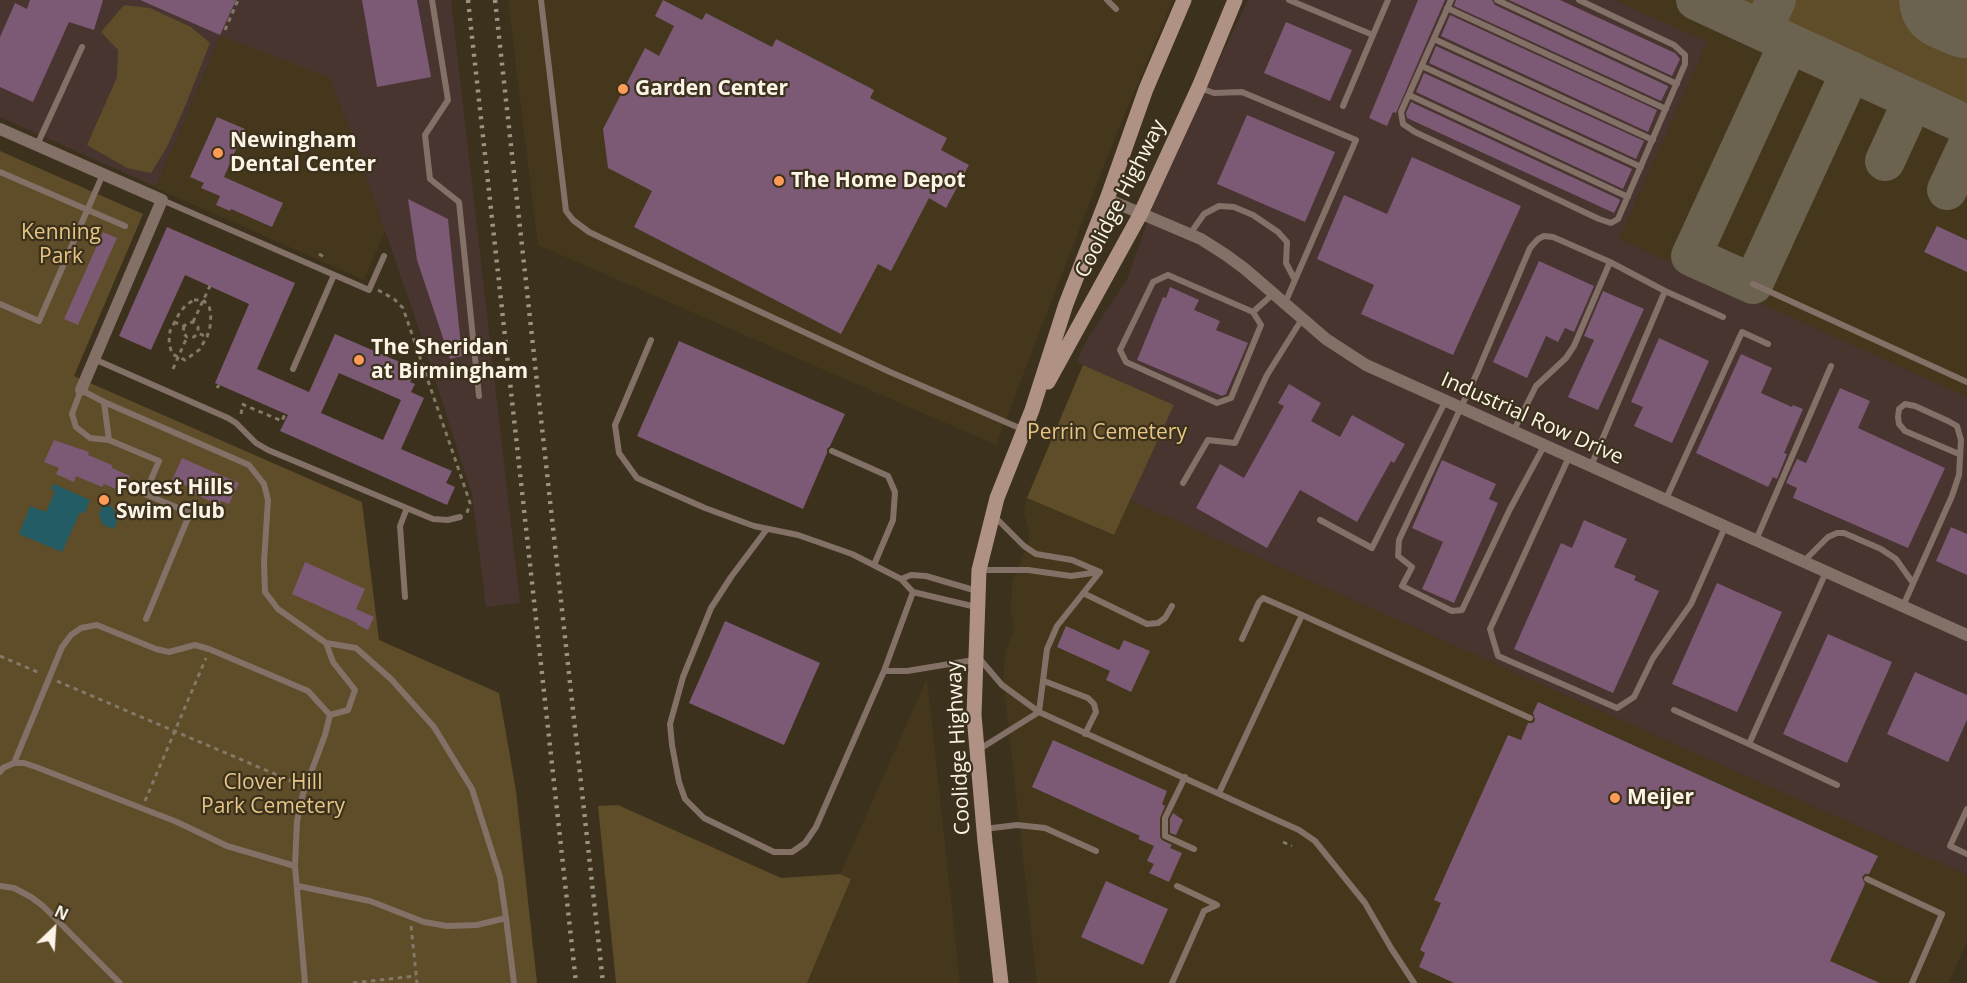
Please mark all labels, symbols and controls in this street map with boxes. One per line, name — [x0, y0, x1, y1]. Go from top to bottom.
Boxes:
place label: Garden Center — [635, 76, 788, 102]
marker: Garden Center — [616, 82, 630, 96]
street label: Coolidge Highway — [1070, 116, 1172, 282]
place label: Newingham Dental Center — [230, 128, 376, 178]
marker: Newingham Dental Center — [211, 146, 225, 160]
place label: The Home Depot — [791, 168, 966, 194]
marker: The Home Depot — [772, 174, 786, 188]
park label: Kenning Park — [21, 220, 101, 270]
place label: The Sheridan at Birmingham — [371, 335, 528, 385]
marker: The Sheridan at Birmingham — [352, 353, 366, 367]
street label: Industrial Row Drive — [1437, 367, 1627, 471]
park label: Perrin Cemetery — [1027, 420, 1187, 446]
place label: Forest Hills Swim Club — [116, 475, 233, 525]
marker: Forest Hills Swim Club — [97, 493, 111, 507]
street label: Coolidge Highway — [942, 660, 976, 836]
park label: Clover Hill Park Cemetery — [201, 770, 345, 820]
place label: Meijer — [1627, 785, 1694, 811]
marker: Meijer — [1608, 791, 1622, 805]
north arrow — [24, 899, 84, 959]
text: N — [51, 900, 72, 925]

